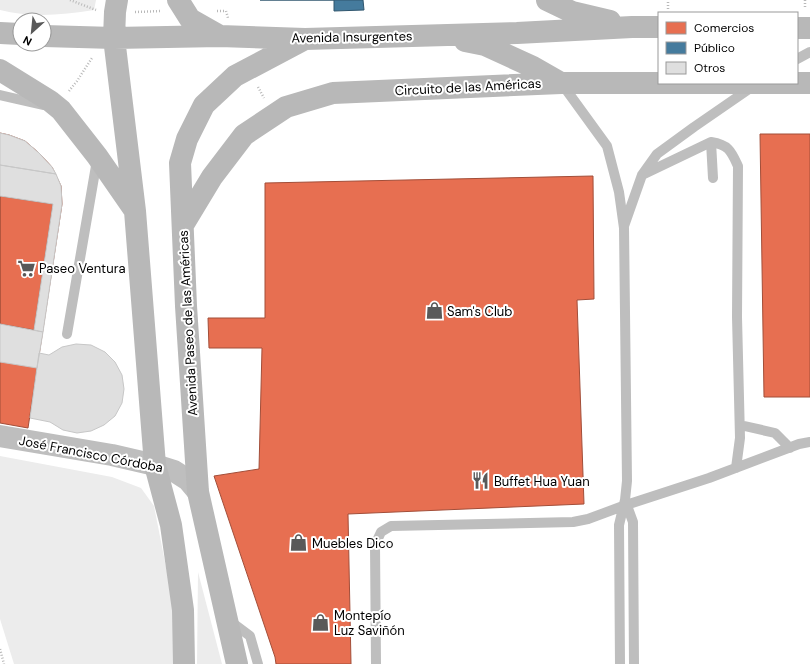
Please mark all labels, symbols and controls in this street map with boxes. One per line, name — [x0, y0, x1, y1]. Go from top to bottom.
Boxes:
north arrow — [12, 12, 52, 52]
legend — [658, 12, 798, 84]
text: Comercios — [694, 20, 754, 36]
street label: Avenida Insurgentes — [291, 27, 413, 47]
text: N — [21, 33, 34, 49]
text: Público — [694, 40, 735, 56]
text: Otros — [694, 60, 725, 76]
street label: Circuito de las Américas — [394, 75, 542, 99]
street label: Avenida Paseo de las Américas — [175, 230, 201, 416]
supermarket icon: Paseo Ventura — [16, 258, 36, 278]
place label: Paseo Ventura — [39, 260, 126, 277]
shop icon: Sam's Club — [424, 301, 444, 321]
place label: Sam's Club — [447, 303, 512, 320]
street label: José Francisco Córdoba — [18, 432, 164, 476]
restaurant icon: Buffet Hua Yuan — [471, 471, 491, 491]
place label: Buffet Hua Yuan — [494, 473, 590, 490]
shop icon: Muebles Dico — [289, 533, 309, 553]
place label: Muebles Dico — [312, 535, 394, 552]
place label: Montepío Luz Saviñón — [334, 607, 405, 639]
shop icon: Montepío Luz Saviñón — [311, 612, 331, 632]

